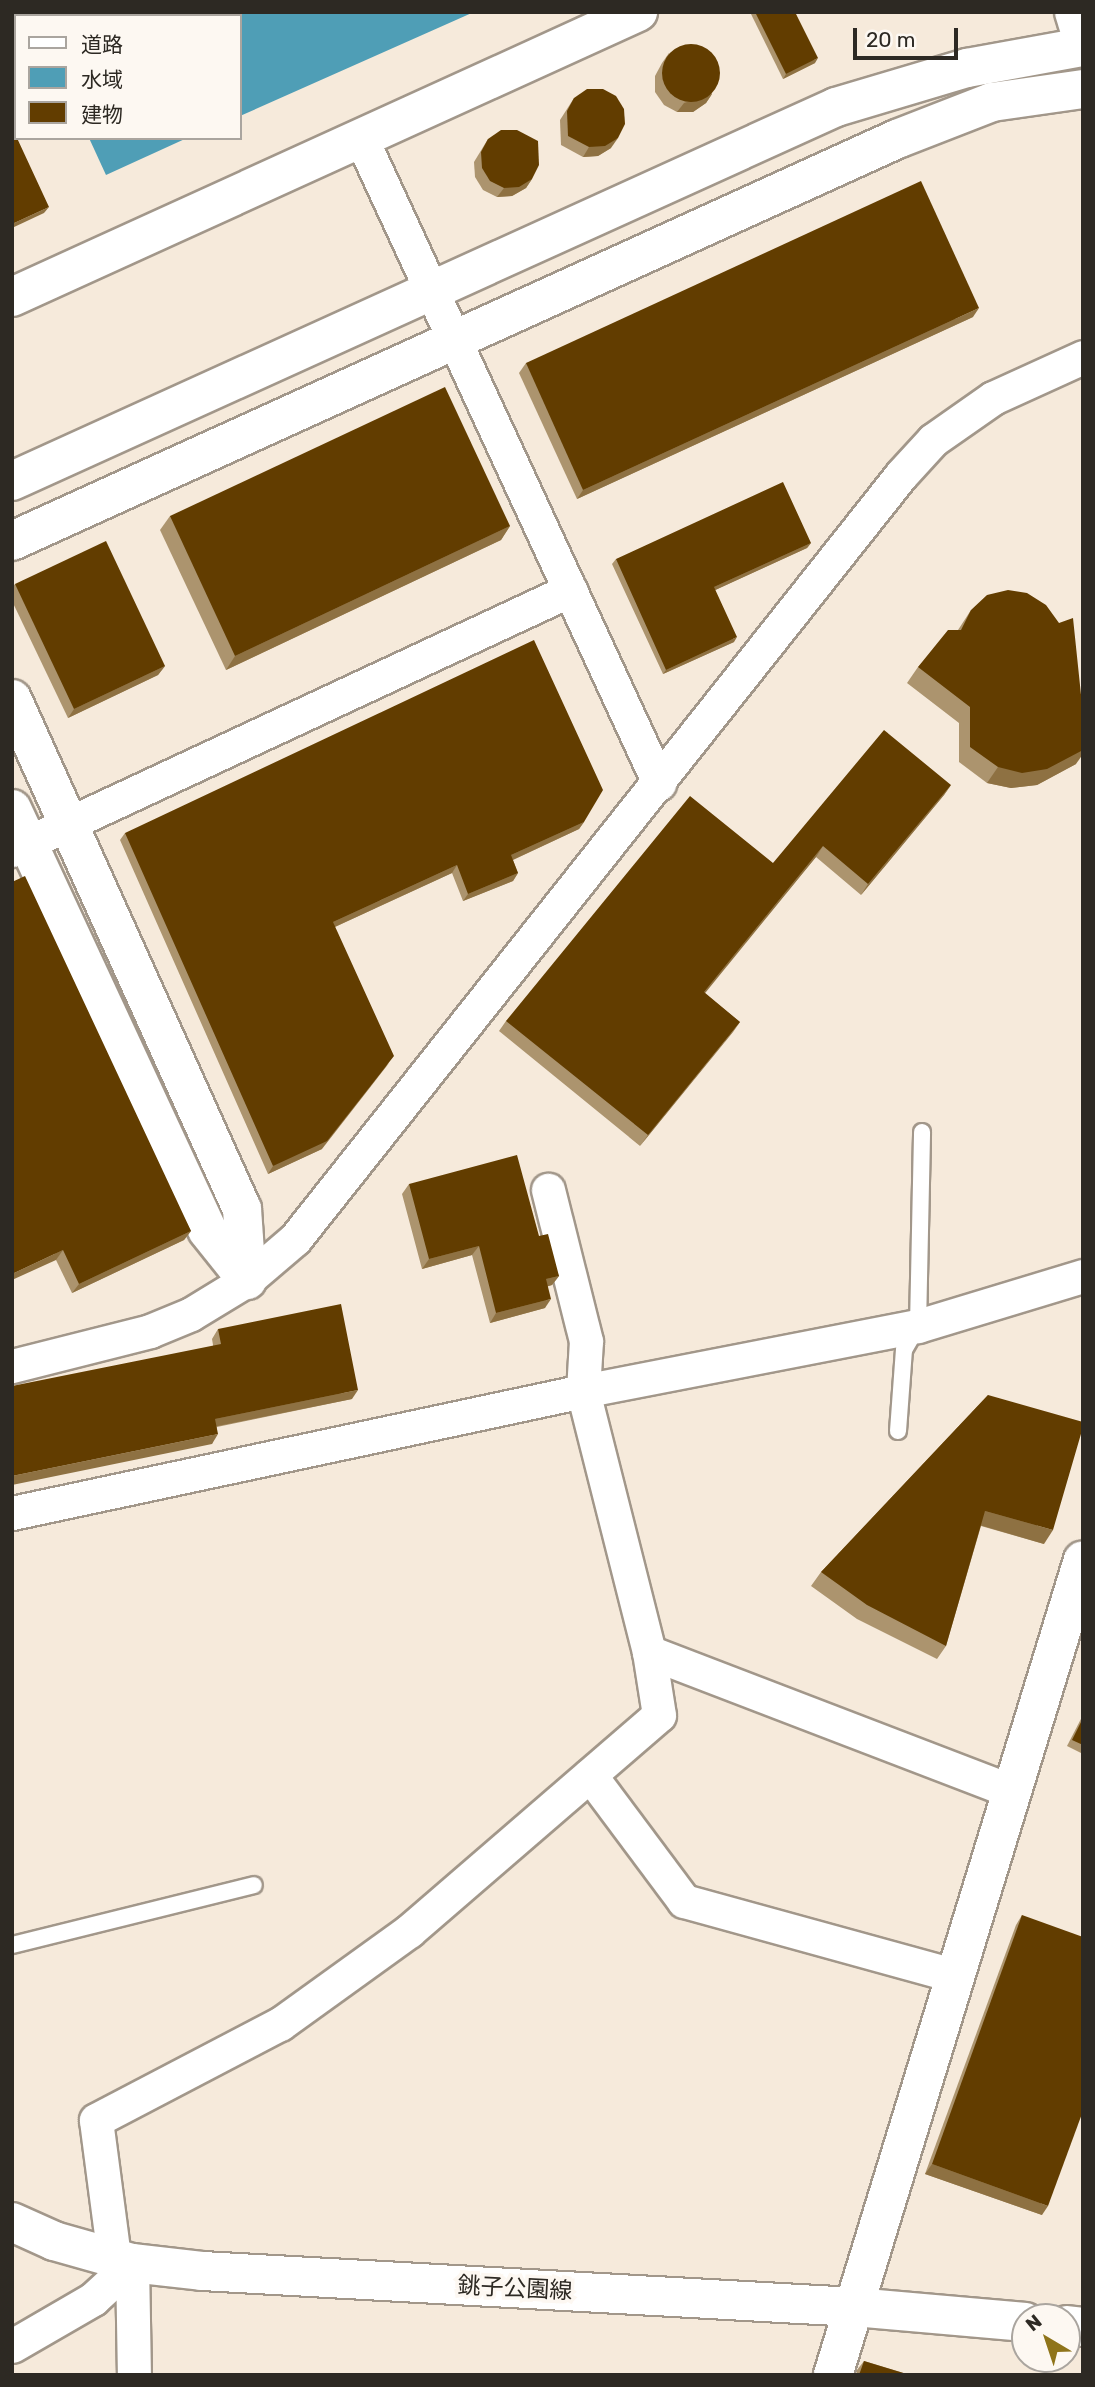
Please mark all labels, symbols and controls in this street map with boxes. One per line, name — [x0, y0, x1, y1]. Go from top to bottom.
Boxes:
legend — [14, 14, 242, 140]
scale bar — [857, 14, 962, 58]
text: 20 m — [866, 27, 915, 52]
text: 道路 — [81, 32, 123, 57]
text: 水域 — [81, 67, 123, 92]
text: 建物 — [81, 102, 123, 127]
street label: 銚子公園線 — [457, 2271, 573, 2305]
north arrow — [1011, 2303, 1081, 2373]
text: N — [1021, 2310, 1046, 2336]

